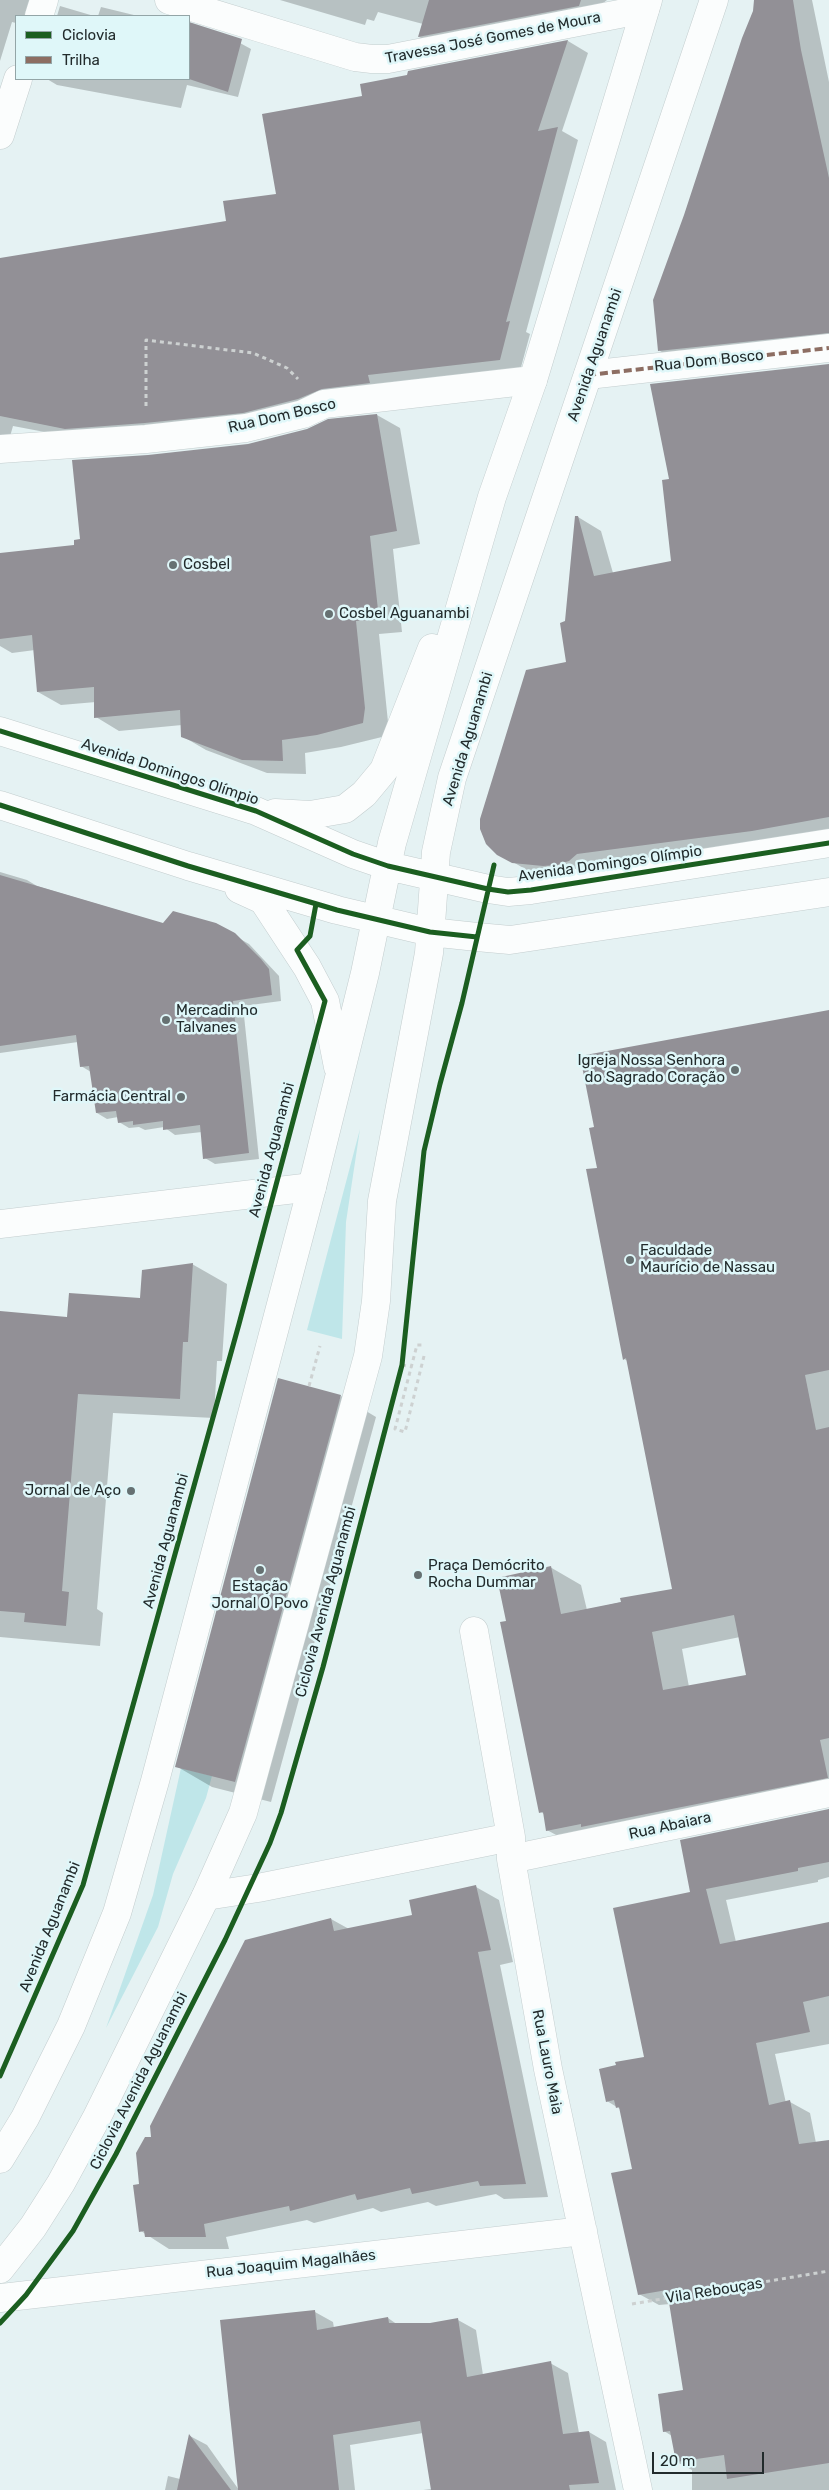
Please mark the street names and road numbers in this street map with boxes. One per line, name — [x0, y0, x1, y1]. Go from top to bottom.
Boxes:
street label: Travessa José Gomes de Moura — [384, 8, 602, 68]
street label: Avenida Aguanambi — [564, 286, 626, 424]
street label: Rua Dom Bosco — [653, 346, 765, 376]
street label: Rua Dom Bosco — [226, 395, 338, 437]
street label: Avenida Aguanambi — [439, 670, 497, 808]
street label: Avenida Domingos Olímpio — [79, 735, 261, 809]
street label: Avenida Domingos Olímpio — [517, 842, 703, 886]
street label: Avenida Aguanambi — [245, 1080, 299, 1220]
street label: Avenida Aguanambi — [139, 1471, 193, 1611]
street label: Ciclovia Avenida Aguanambi — [292, 1505, 360, 1699]
street label: Rua Abaiara — [627, 1808, 713, 1844]
street label: Avenida Aguanambi — [16, 1859, 84, 1995]
street label: Ciclovia Avenida Aguanambi — [86, 1989, 192, 2173]
street label: Rua Lauro Maia — [528, 2008, 566, 2116]
street label: Rua Joaquim Magalhães — [205, 2246, 377, 2282]
street label: Vila Rebouças — [664, 2274, 764, 2308]

